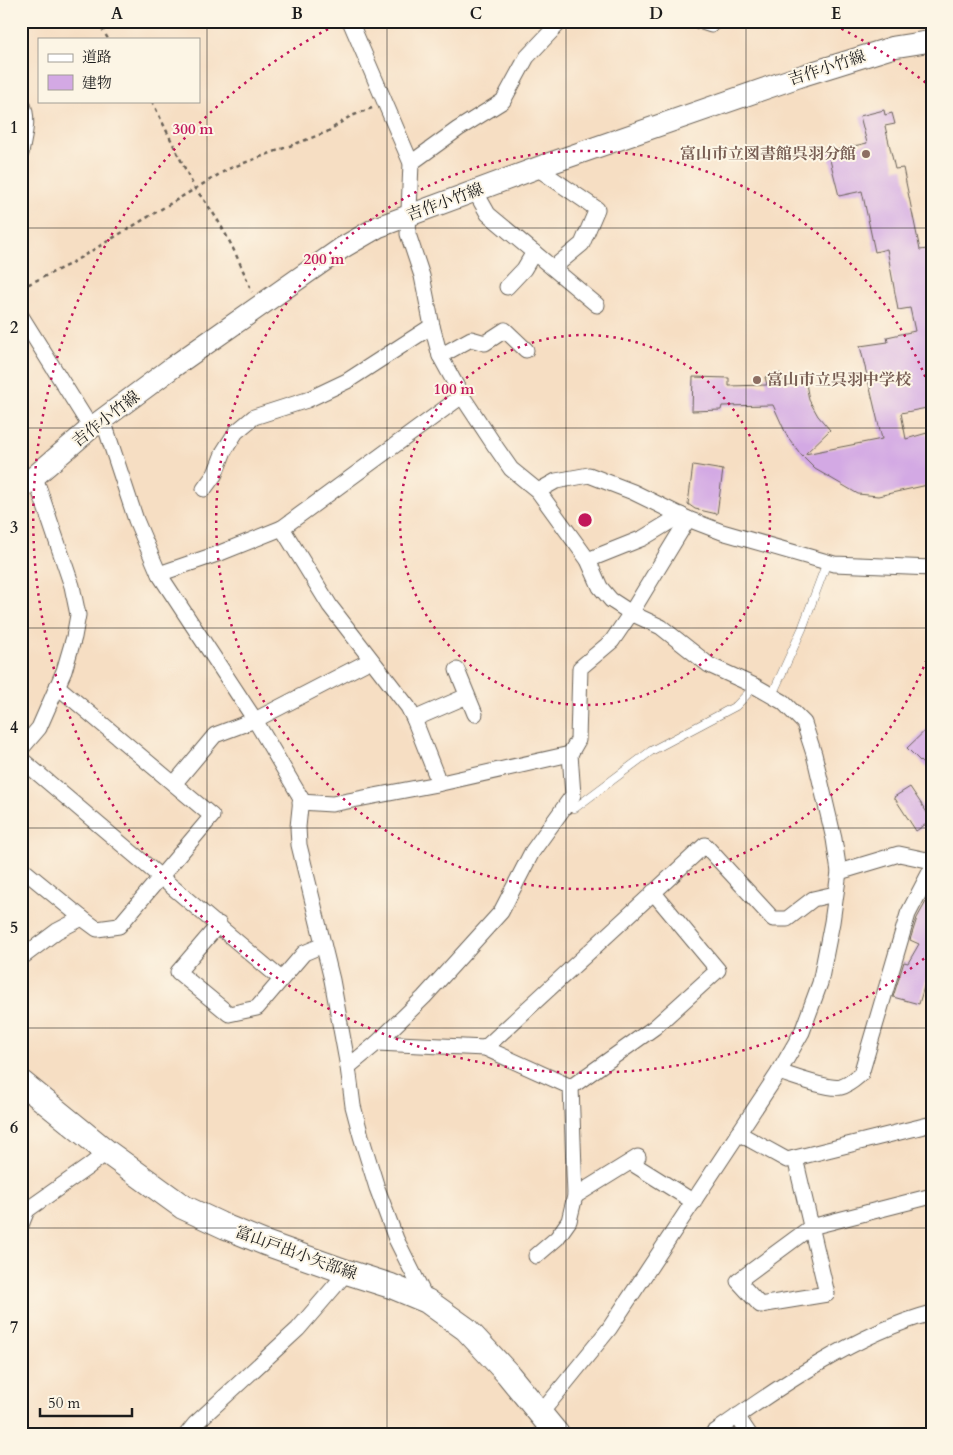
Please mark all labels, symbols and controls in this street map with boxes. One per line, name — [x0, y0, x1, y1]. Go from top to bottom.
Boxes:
text: A — [111, 3, 123, 25]
text: B — [291, 3, 303, 25]
text: C — [470, 3, 482, 25]
text: D — [649, 3, 663, 25]
text: E — [831, 3, 841, 25]
legend — [38, 38, 200, 102]
street label: 吉作小竹線 — [786, 45, 868, 91]
text: 道路 — [82, 47, 112, 67]
text: 建物 — [82, 73, 112, 93]
text: 1 — [10, 117, 18, 139]
text: 300 m — [173, 119, 214, 139]
place label: 富山市立図書館呉羽分館 — [680, 143, 856, 165]
marker: 富山市立図書館呉羽分館 — [860, 148, 872, 160]
street label: 吉作小竹線 — [404, 178, 486, 226]
text: 200 m — [304, 249, 345, 269]
text: 2 — [10, 317, 18, 339]
place label: 富山市立呉羽中学校 — [767, 369, 912, 391]
marker: 富山市立呉羽中学校 — [751, 374, 763, 386]
text: 100 m — [434, 379, 475, 399]
street label: 吉作小竹線 — [68, 386, 144, 452]
centre of rings — [576, 511, 594, 529]
text: 3 — [10, 517, 18, 539]
text: 4 — [10, 717, 18, 739]
text: 5 — [10, 917, 18, 939]
text: 6 — [10, 1117, 18, 1139]
street label: 富山戸出小矢部線 — [232, 1221, 360, 1285]
text: 7 — [10, 1317, 18, 1339]
scale bar — [40, 1385, 132, 1417]
text: 50 m — [48, 1393, 80, 1413]

